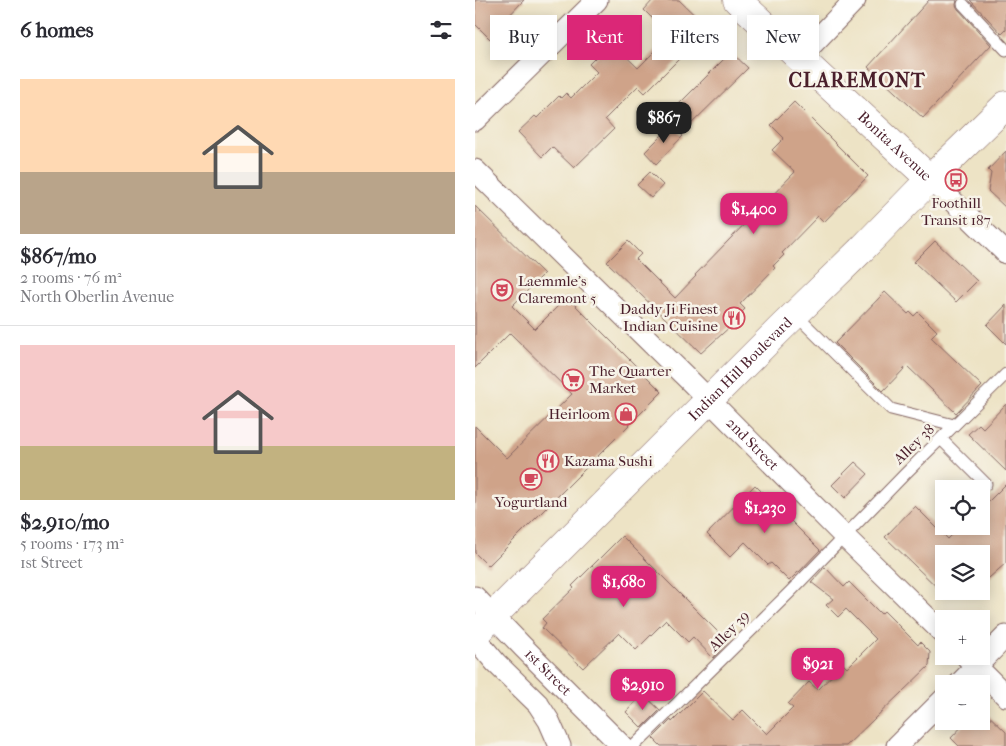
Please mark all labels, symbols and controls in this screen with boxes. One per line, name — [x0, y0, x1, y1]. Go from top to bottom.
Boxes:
chip: Buy — [490, 15, 557, 60]
chip: Rent — [567, 15, 642, 60]
chip: Filters — [652, 15, 737, 60]
chip: New — [747, 15, 819, 60]
icon: filters — [427, 16, 455, 44]
text: 6 homes — [20, 18, 94, 42]
district label: CLAREMONT — [789, 69, 926, 92]
pin: $867 — [634, 102, 694, 144]
text: $867 — [647, 108, 681, 127]
street label: Bonita Avenue — [854, 108, 936, 185]
icon: home — [193, 112, 283, 202]
bus stop icon: Foothill Transit 187 — [944, 168, 968, 192]
pin: $1,400 — [713, 192, 795, 235]
place label: Foothill Transit 187 — [921, 194, 991, 229]
text: $1,400 — [731, 199, 777, 218]
text: $867/mo — [20, 244, 96, 268]
text: 2 rooms · 76 m² — [20, 268, 121, 287]
place label: Laemmle's Claremont 5 — [518, 272, 596, 307]
theatre icon: Laemmle's Claremont 5 — [490, 278, 514, 302]
text: North Oberlin Avenue — [20, 287, 174, 306]
place label: Daddy Ji Finest Indian Cuisine — [620, 300, 719, 335]
restaurant icon: Daddy Ji Finest Indian Cuisine — [722, 306, 746, 330]
street label: Indian Hill Boulevard — [684, 313, 797, 425]
place label: The Quarter Market — [589, 362, 672, 397]
supermarket icon: The Quarter Market — [561, 368, 585, 392]
icon: home — [193, 377, 283, 467]
shop icon: Heirloom — [614, 402, 638, 426]
place label: Heirloom — [549, 405, 611, 423]
street label: 2nd Street — [722, 414, 783, 475]
street label: Alley 38 — [889, 420, 938, 469]
restaurant icon: Kazama Sushi — [536, 449, 560, 473]
place label: Kazama Sushi — [564, 452, 653, 470]
cafe icon: Yogurtland — [519, 467, 543, 491]
map controls — [935, 480, 990, 730]
button: locate — [935, 480, 990, 535]
pin: $1,230 — [724, 492, 806, 534]
place label: Yogurtland — [494, 493, 568, 511]
text: $1,230 — [744, 498, 786, 517]
text: $2,910/mo — [20, 510, 109, 534]
text: 5 rooms · 173 m² — [20, 534, 124, 553]
button: layers — [935, 545, 990, 600]
text: 1st Street — [20, 553, 83, 572]
pin: $1,680 — [583, 566, 665, 608]
text: $1,680 — [602, 572, 646, 591]
street label: Alley 39 — [704, 607, 753, 656]
button: + — [935, 610, 990, 665]
street label: 1st Street — [521, 645, 576, 700]
pin: $921 — [788, 648, 848, 690]
text: $921 — [802, 654, 834, 673]
pin: $2,910 — [602, 668, 684, 711]
text: $2,910 — [622, 675, 664, 694]
button: − — [935, 675, 990, 730]

